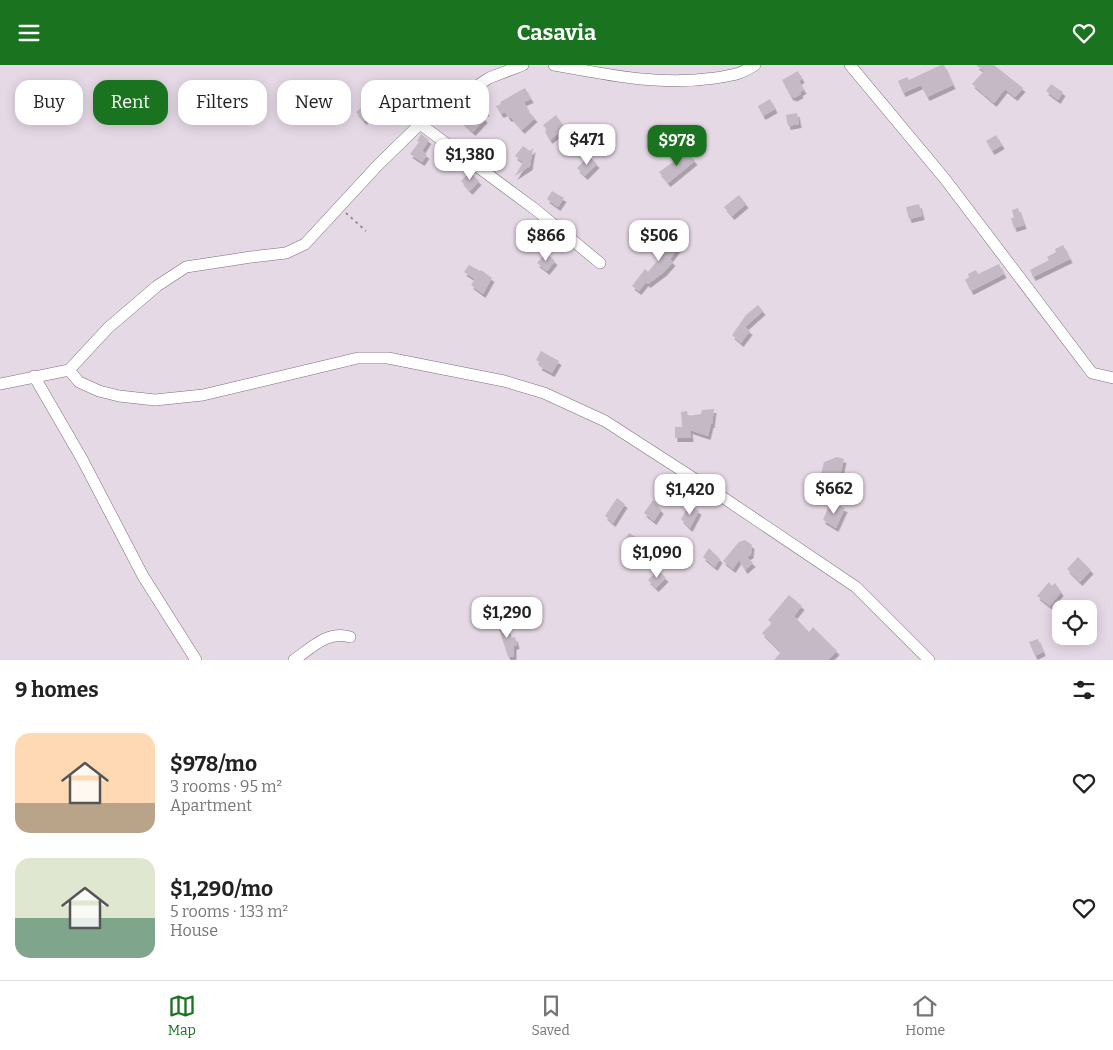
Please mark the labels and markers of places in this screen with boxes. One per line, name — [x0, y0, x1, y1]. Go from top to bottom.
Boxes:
pin: $471 — [557, 123, 617, 166]
pin: $978 — [647, 124, 707, 167]
pin: $1,380 — [429, 139, 511, 181]
pin: $866 — [516, 219, 576, 262]
pin: $506 — [629, 219, 689, 262]
pin: $1,420 — [649, 473, 731, 516]
pin: $662 — [804, 473, 864, 515]
pin: $1,090 — [616, 537, 698, 579]
pin: $1,290 — [466, 597, 548, 639]

